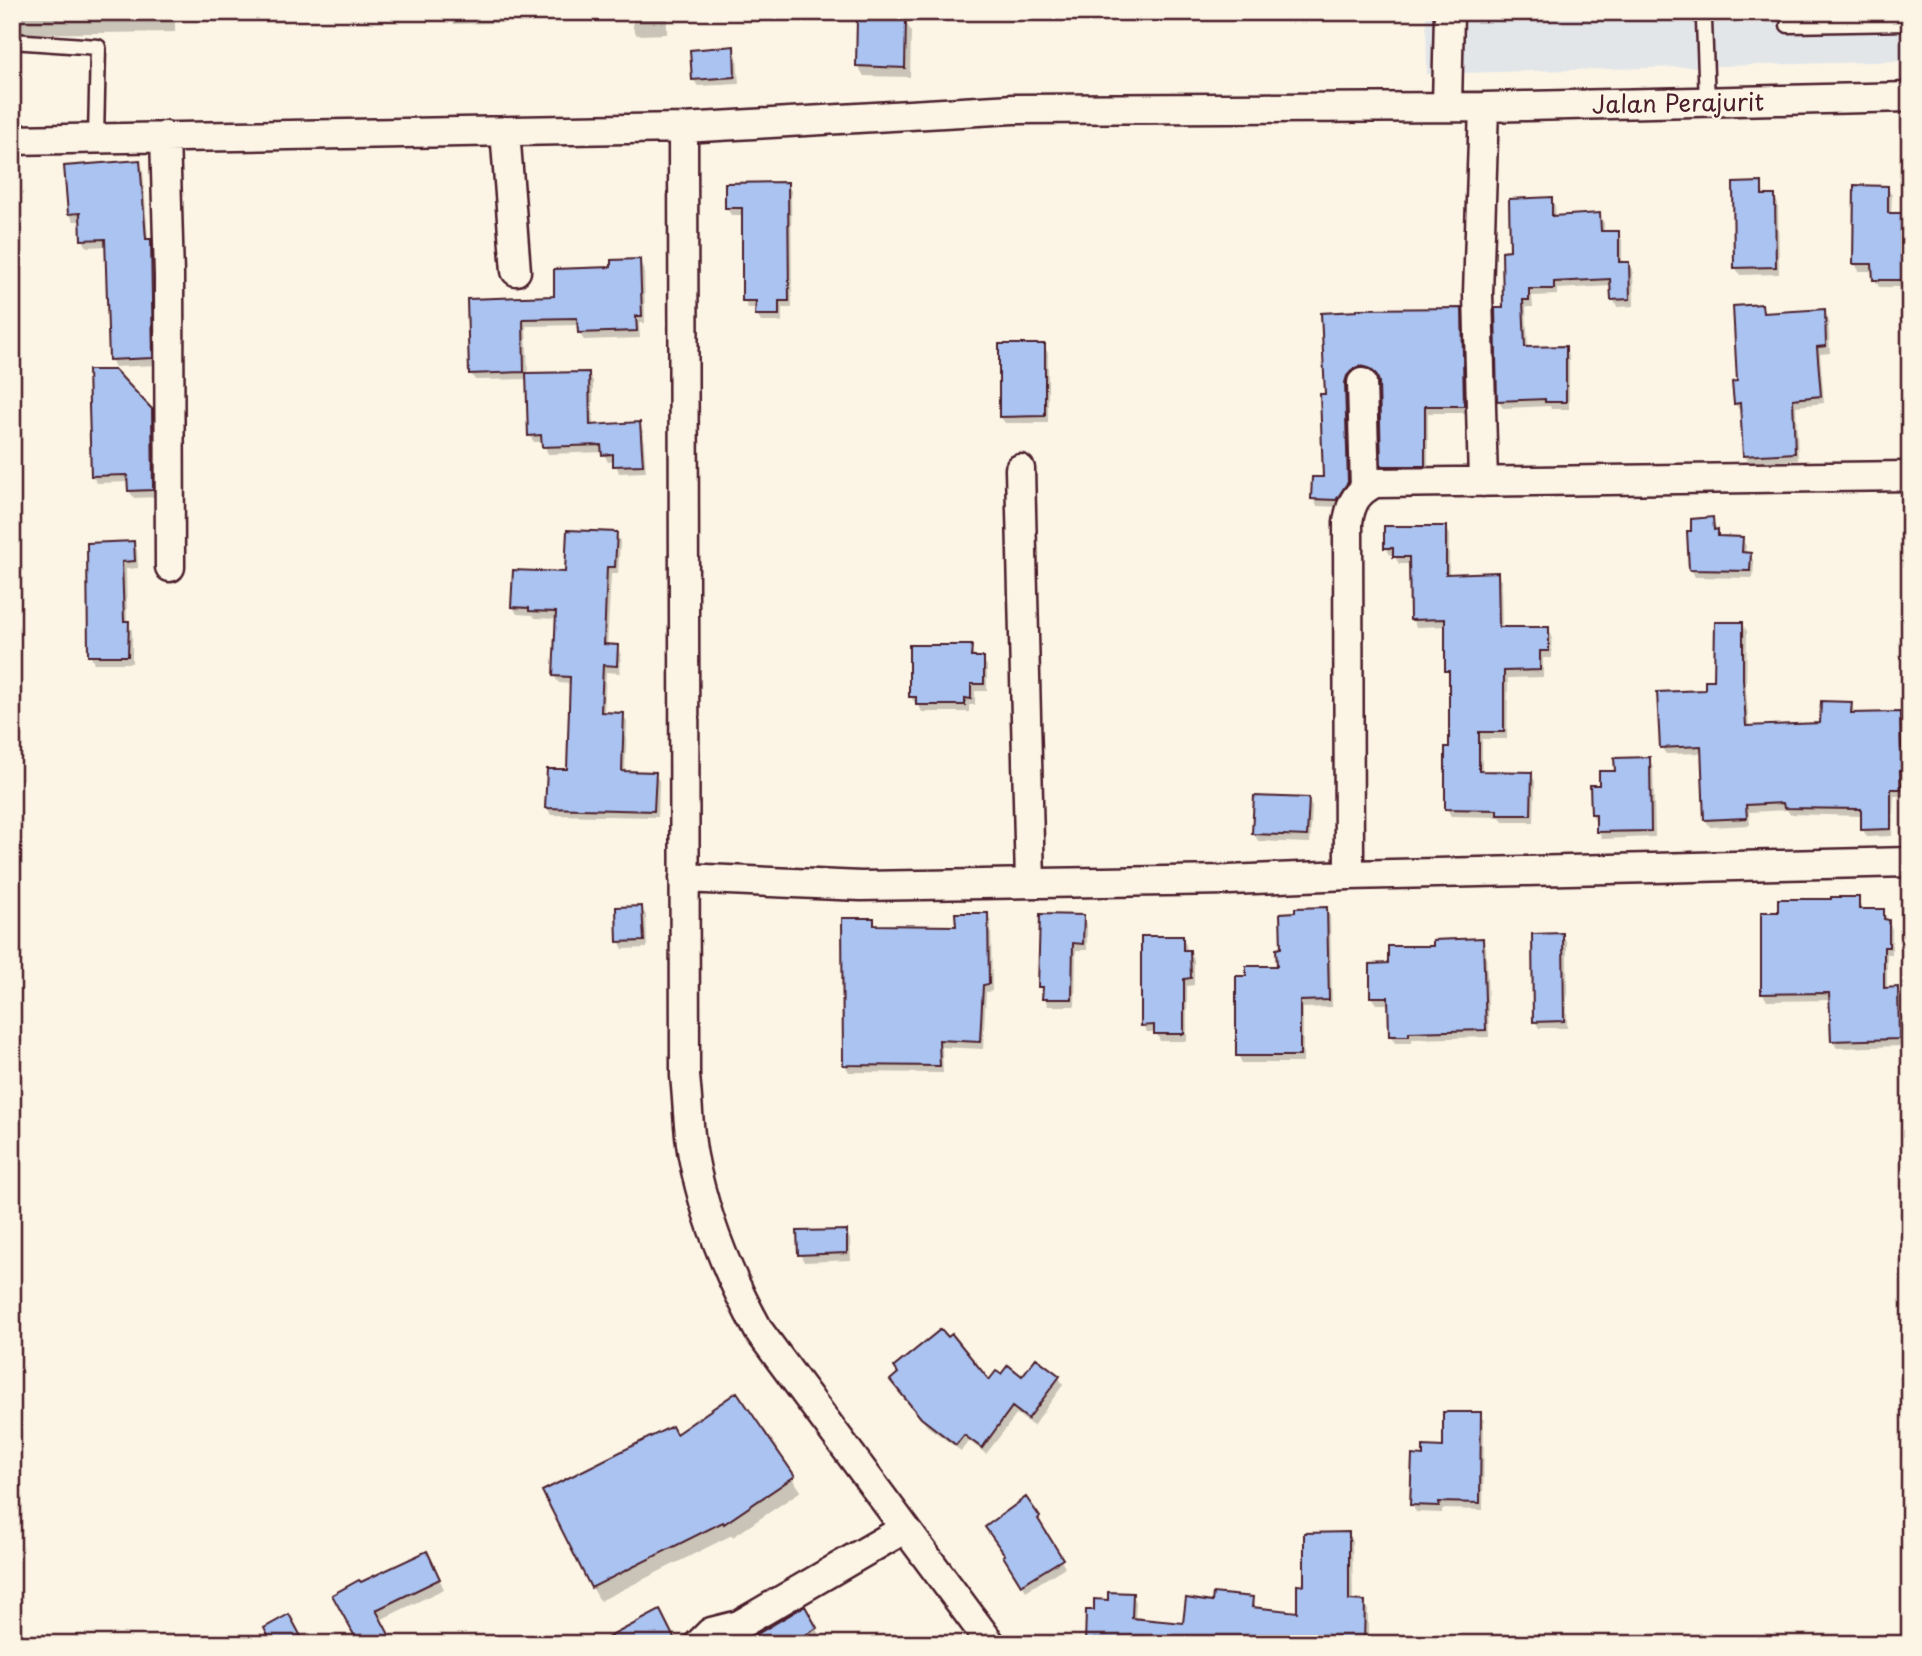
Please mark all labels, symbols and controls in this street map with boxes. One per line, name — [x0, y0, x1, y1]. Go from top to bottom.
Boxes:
street label: Jalan Perajurit — [1592, 82, 1765, 122]

